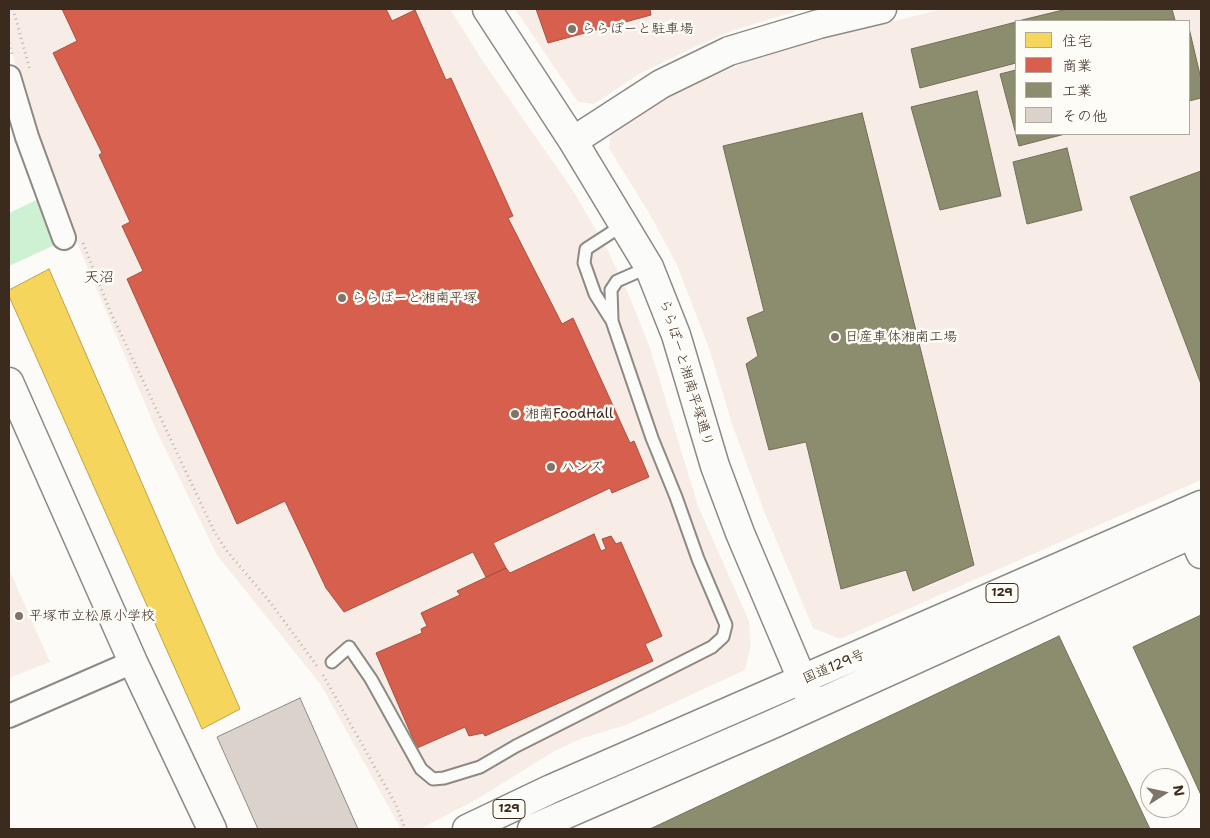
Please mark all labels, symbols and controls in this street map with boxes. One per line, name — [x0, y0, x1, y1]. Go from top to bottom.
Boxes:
legend — [1015, 20, 1190, 135]
place label: ららぽーと駐車場 — [582, 21, 693, 37]
marker: ららぽーと駐車場 — [566, 23, 578, 35]
text: 住宅 — [1062, 31, 1092, 51]
text: 商業 — [1062, 56, 1092, 76]
text: 工業 — [1062, 81, 1092, 101]
text: その他 — [1062, 106, 1107, 126]
district label: 天沼 — [84, 269, 114, 287]
place label: ららぽーと湘南平塚 — [352, 290, 477, 306]
marker: ららぽーと湘南平塚 — [336, 292, 348, 304]
street label: ららぽーと湘南平塚通り — [656, 297, 716, 449]
place label: 日産車体湘南工場 — [845, 329, 957, 345]
marker: 日産車体湘南工場 — [829, 331, 841, 343]
place label: 湘南FoodHall — [525, 406, 613, 422]
marker: 湘南FoodHall — [509, 408, 521, 420]
place label: ハンズ — [561, 459, 603, 475]
marker: ハンズ — [545, 461, 557, 473]
road number: 129 — [986, 584, 1018, 602]
place label: 平塚市立松原小学校 — [29, 608, 155, 624]
marker: 平塚市立松原小学校 — [13, 610, 25, 622]
street label: 国道129号 — [800, 646, 868, 688]
north arrow — [1140, 768, 1190, 818]
text: N — [1169, 784, 1189, 798]
road number: 129 — [493, 800, 525, 819]

